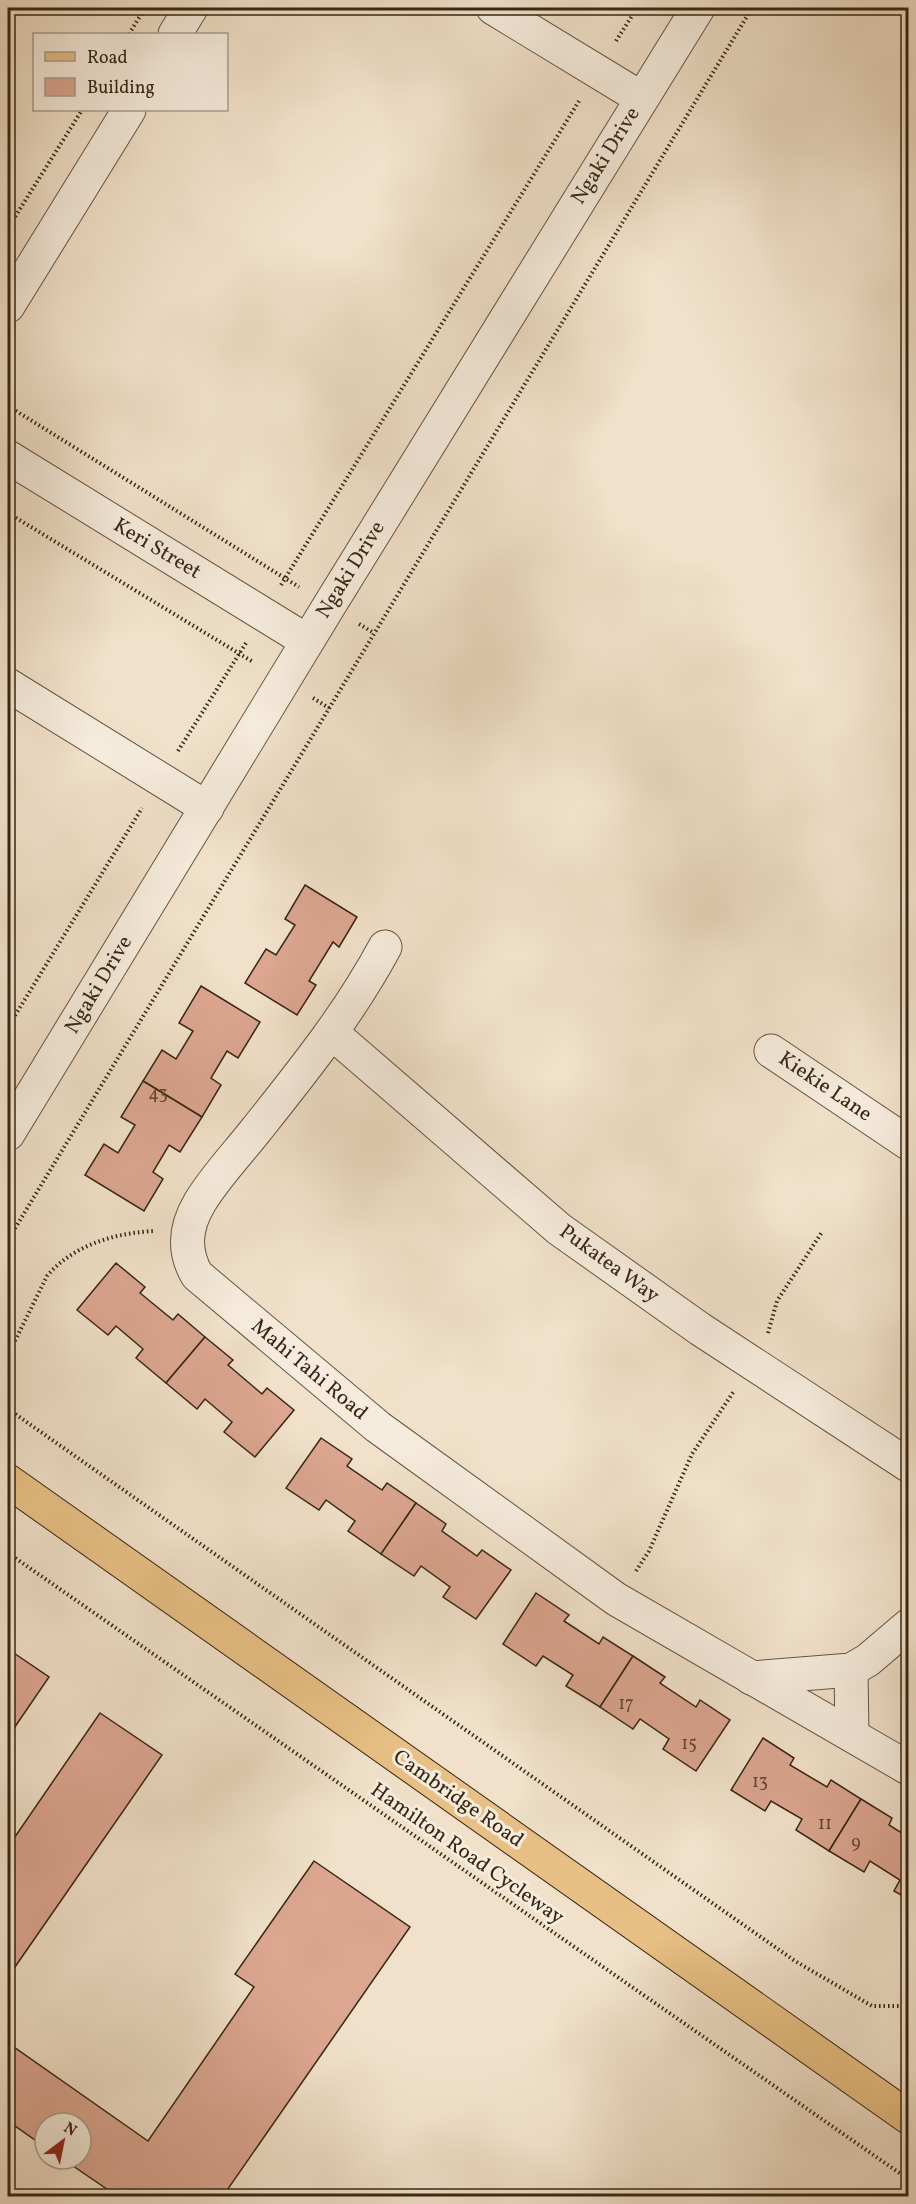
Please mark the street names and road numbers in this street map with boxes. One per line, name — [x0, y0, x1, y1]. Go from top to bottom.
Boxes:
street label: Ngaki Drive — [565, 102, 647, 210]
street label: Keri Street — [108, 511, 206, 587]
street label: Ngaki Drive — [310, 516, 392, 624]
street label: Ngaki Drive — [58, 930, 140, 1040]
street label: Kiekie Lane — [772, 1045, 878, 1129]
street label: Pukatea Way — [553, 1218, 666, 1311]
street label: Mahi Tahi Road — [244, 1312, 374, 1428]
street label: Cambridge Road — [387, 1743, 529, 1855]
street label: Hamilton Road Cycleway — [364, 1776, 570, 1932]

